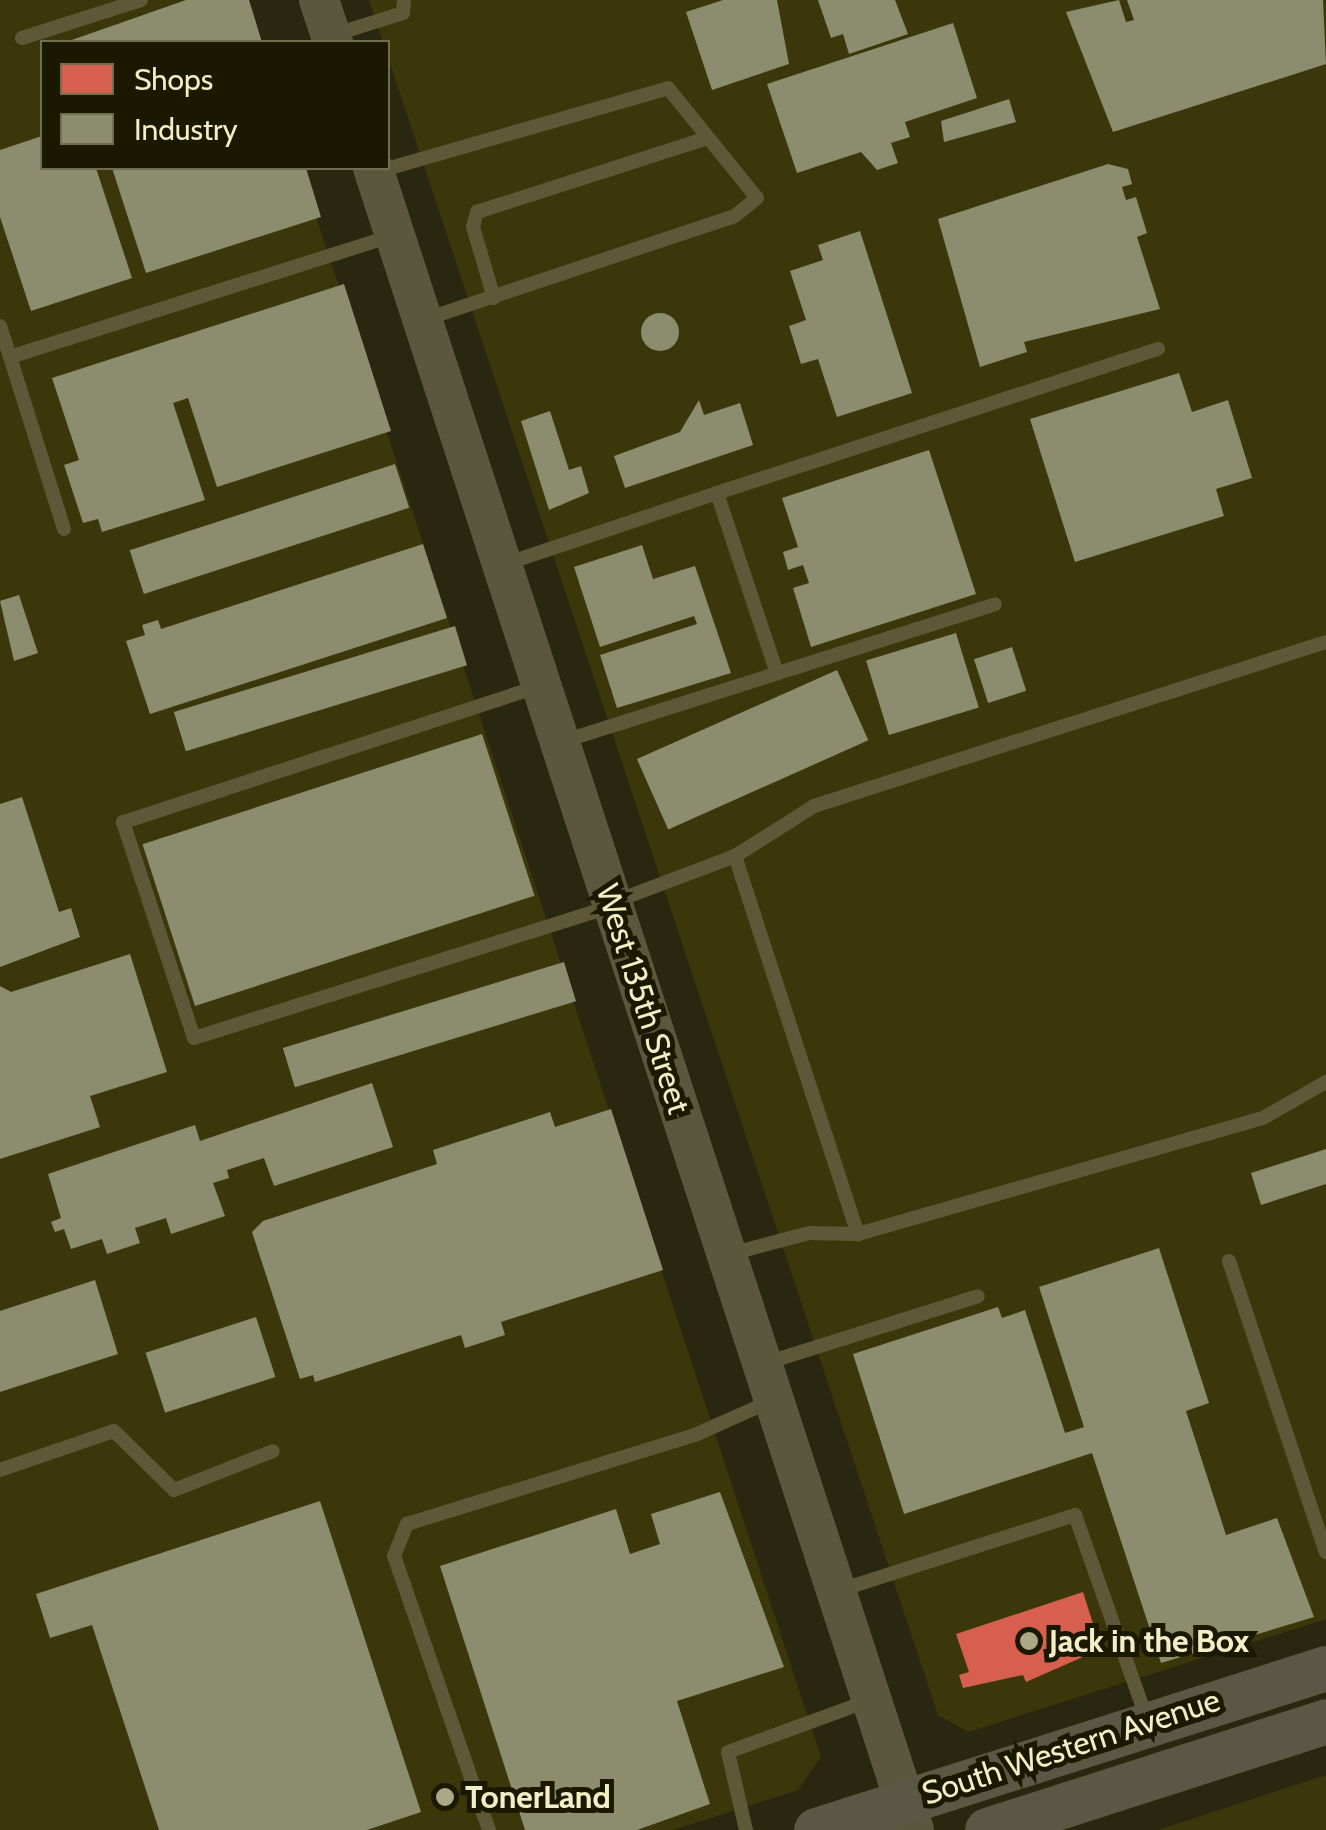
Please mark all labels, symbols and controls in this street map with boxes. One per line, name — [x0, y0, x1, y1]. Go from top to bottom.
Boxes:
legend — [40, 40, 390, 170]
text: Shops — [134, 61, 213, 98]
text: Industry — [134, 111, 238, 148]
street label: West 135th Street — [588, 879, 698, 1119]
place label: Jack in the Box — [1049, 1622, 1249, 1660]
marker: Jack in the Box — [1018, 1630, 1040, 1652]
street label: South Western Avenue — [917, 1681, 1225, 1813]
place label: TonerLand — [465, 1778, 611, 1816]
marker: TonerLand — [434, 1786, 456, 1808]

